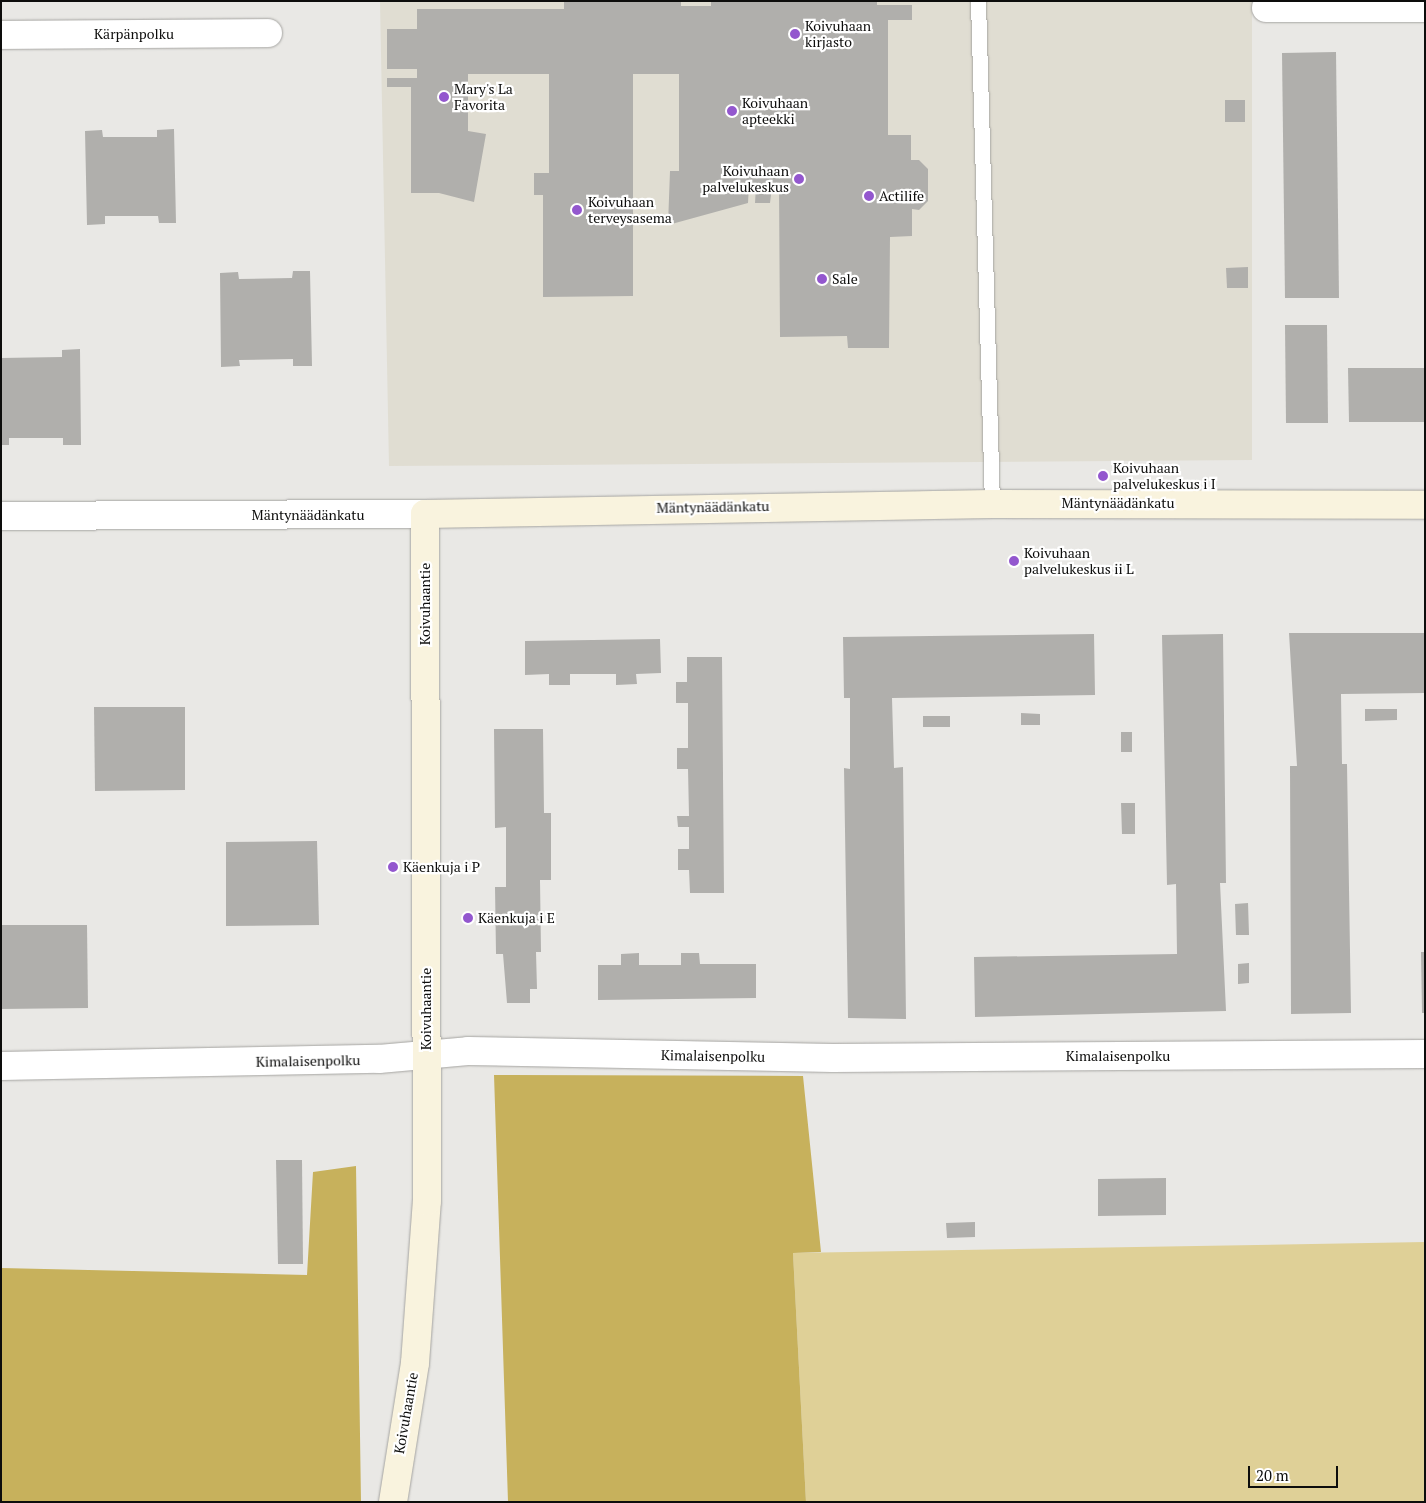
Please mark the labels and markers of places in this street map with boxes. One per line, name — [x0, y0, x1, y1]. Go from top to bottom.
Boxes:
place label: Koivuhaan kirjasto — [805, 18, 871, 50]
marker: Koivuhaan kirjasto — [789, 28, 801, 40]
place label: Mary's La Favorita — [454, 81, 513, 114]
marker: Mary's La Favorita — [438, 91, 450, 103]
place label: Koivuhaan apteekki — [742, 95, 808, 128]
marker: Koivuhaan apteekki — [726, 105, 738, 117]
place label: Koivuhaan palvelukeskus — [702, 163, 789, 196]
marker: Koivuhaan palvelukeskus — [793, 173, 805, 185]
place label: Actilife — [879, 188, 924, 204]
marker: Actilife — [863, 190, 875, 202]
place label: Koivuhaan terveysasema — [588, 194, 672, 226]
marker: Koivuhaan terveysasema — [570, 203, 584, 217]
place label: Sale — [832, 271, 858, 287]
marker: Sale — [816, 273, 828, 285]
place label: Koivuhaan palvelukeskus i I — [1113, 460, 1216, 492]
marker: Koivuhaan palvelukeskus i I — [1097, 470, 1109, 482]
place label: Koivuhaan palvelukeskus ii L — [1024, 545, 1134, 578]
marker: Koivuhaan palvelukeskus ii L — [1008, 555, 1020, 567]
place label: Käenkuja i P — [403, 859, 480, 875]
marker: Käenkuja i P — [387, 861, 399, 873]
place label: Käenkuja i E — [478, 910, 555, 926]
marker: Käenkuja i E — [462, 912, 474, 924]

